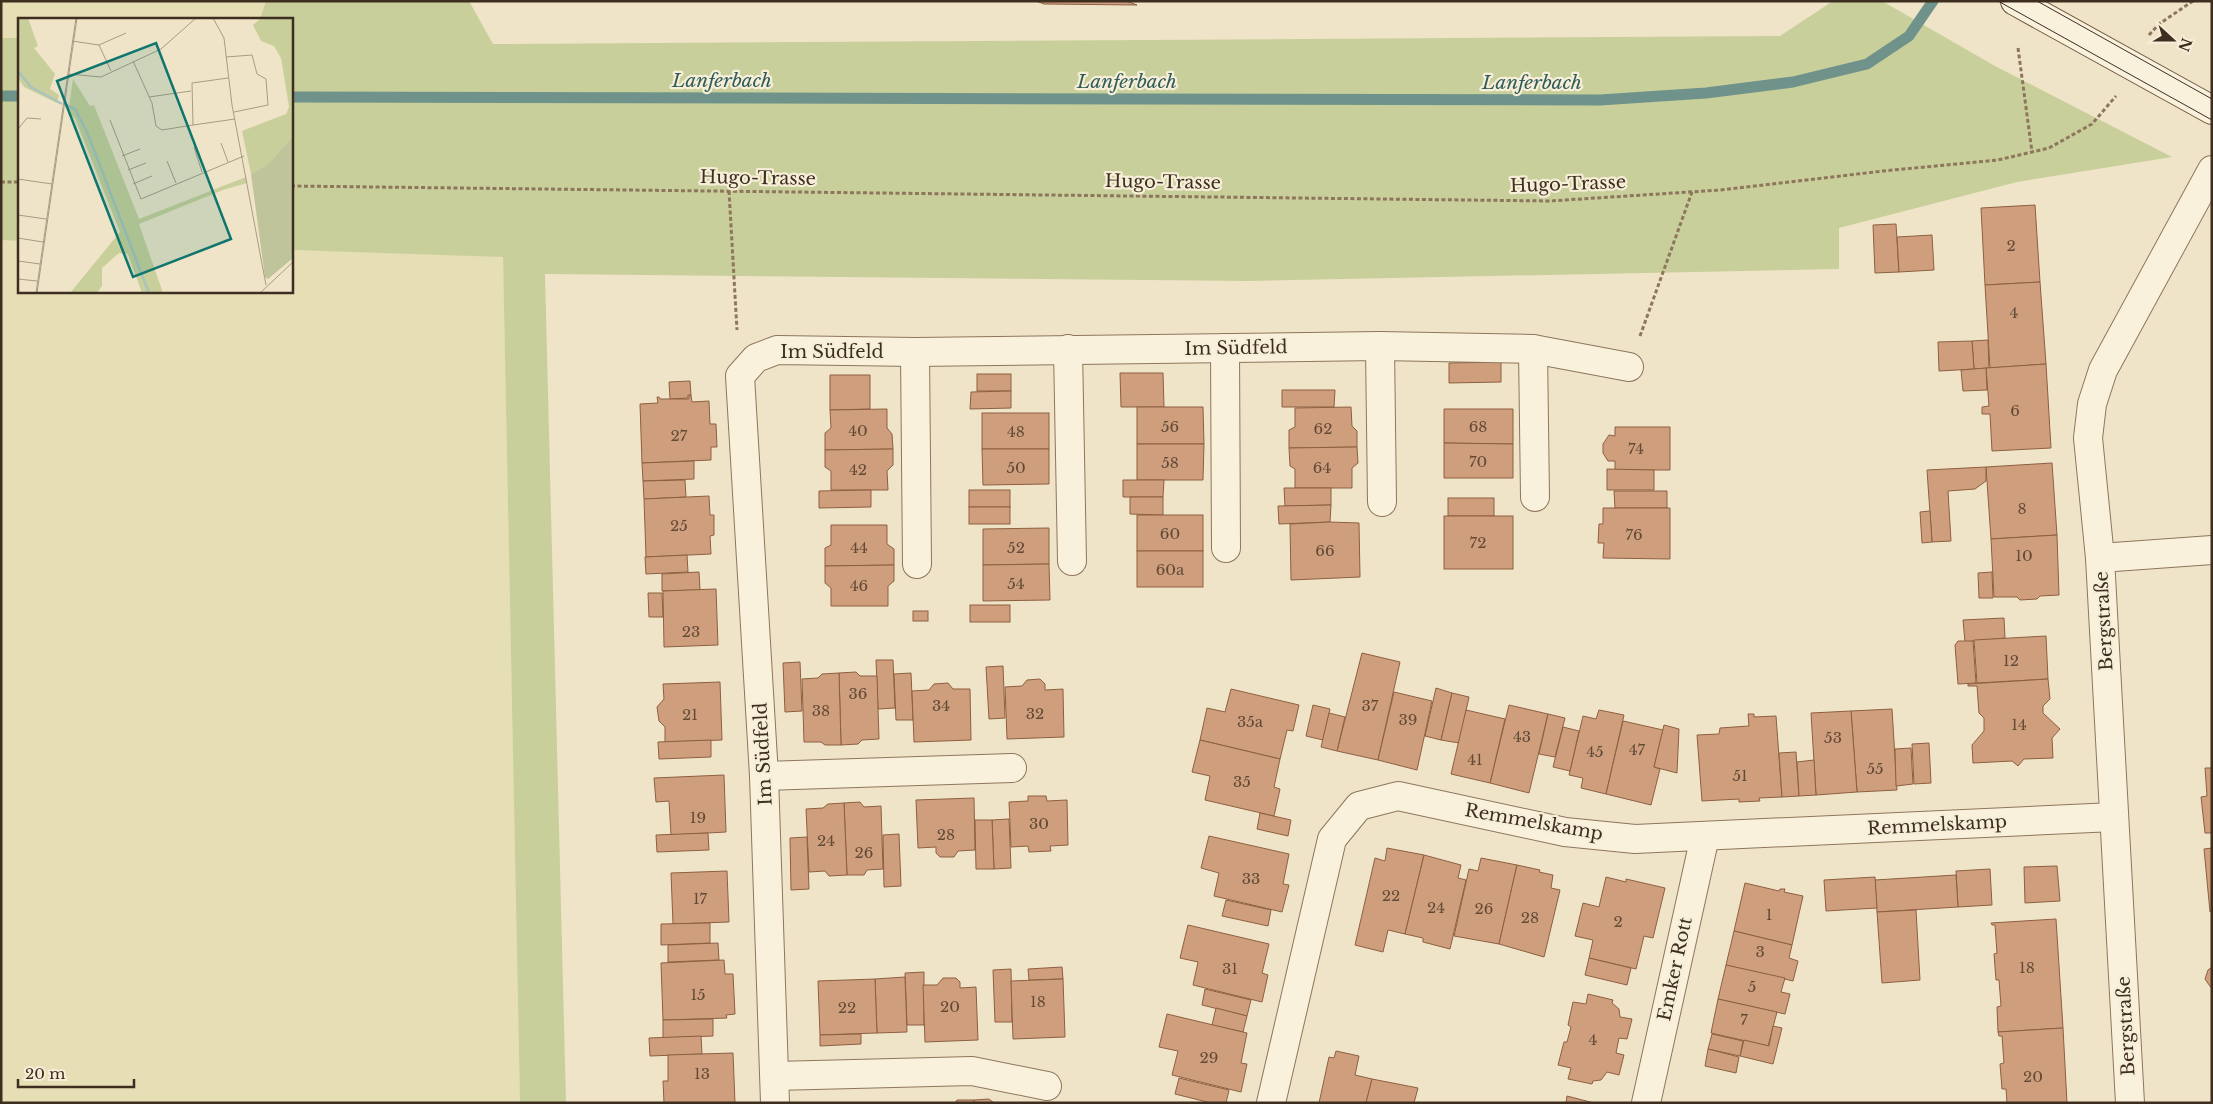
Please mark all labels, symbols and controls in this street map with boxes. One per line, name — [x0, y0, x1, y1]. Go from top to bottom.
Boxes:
north arrow — [2148, 15, 2198, 65]
inset map — [18, 18, 292, 292]
text: N — [2174, 35, 2196, 54]
water label: Lanferbach — [671, 69, 772, 92]
water label: Lanferbach — [1076, 70, 1177, 93]
water label: Lanferbach — [1481, 71, 1582, 94]
street label: Hugo-Trasse — [700, 166, 816, 190]
street label: Hugo-Trasse — [1105, 170, 1221, 194]
street label: Hugo-Trasse — [1510, 171, 1626, 197]
house number: 2 — [2006, 236, 2016, 255]
house number: 4 — [2010, 303, 2018, 322]
street label: Im Südfeld — [1184, 336, 1288, 360]
street label: Im Südfeld — [780, 341, 884, 363]
house number: 6 — [2010, 401, 2020, 420]
house number: 56 — [1161, 417, 1179, 436]
house number: 68 — [1469, 417, 1487, 436]
house number: 62 — [1314, 419, 1332, 438]
house number: 40 — [848, 421, 868, 440]
house number: 48 — [1007, 422, 1025, 441]
house number: 27 — [671, 426, 688, 445]
house number: 74 — [1628, 439, 1644, 458]
house number: 70 — [1469, 452, 1487, 471]
house number: 58 — [1161, 453, 1179, 472]
house number: 50 — [1006, 458, 1026, 477]
house number: 64 — [1313, 458, 1331, 477]
house number: 42 — [849, 460, 867, 479]
house number: 8 — [2017, 499, 2027, 518]
house number: 25 — [670, 516, 688, 535]
house number: 60 — [1160, 524, 1180, 543]
house number: 76 — [1625, 525, 1643, 544]
house number: 72 — [1470, 533, 1486, 552]
house number: 44 — [850, 538, 868, 557]
house number: 52 — [1007, 538, 1025, 557]
house number: 66 — [1315, 541, 1335, 560]
house number: 10 — [2015, 546, 2033, 565]
house number: 60a — [1156, 560, 1185, 579]
street label: Bergstraße — [2090, 571, 2118, 671]
house number: 54 — [1007, 574, 1025, 593]
house number: 46 — [850, 576, 868, 595]
house number: 23 — [682, 622, 700, 641]
house number: 12 — [2003, 651, 2019, 670]
house number: 36 — [849, 684, 867, 703]
house number: 34 — [932, 696, 950, 715]
house number: 37 — [1362, 696, 1379, 715]
house number: 38 — [812, 701, 830, 720]
street label: Im Südfeld — [749, 702, 777, 806]
house number: 32 — [1026, 704, 1044, 723]
house number: 21 — [682, 705, 698, 724]
house number: 39 — [1399, 710, 1417, 729]
house number: 35a — [1237, 712, 1264, 731]
house number: 14 — [2011, 715, 2027, 734]
house number: 43 — [1513, 727, 1531, 746]
house number: 53 — [1824, 728, 1842, 747]
house number: 47 — [1629, 740, 1646, 759]
house number: 45 — [1586, 742, 1604, 761]
house number: 41 — [1467, 750, 1483, 769]
house number: 55 — [1866, 759, 1884, 778]
house number: 51 — [1732, 766, 1748, 785]
house number: 35 — [1233, 772, 1251, 791]
street label: Remmelskamp — [1463, 799, 1605, 845]
house number: 19 — [690, 808, 706, 827]
street label: Remmelskamp — [1867, 810, 2007, 840]
house number: 30 — [1029, 814, 1049, 833]
house number: 28 — [937, 825, 955, 844]
house number: 24 — [817, 831, 835, 850]
house number: 26 — [855, 843, 873, 862]
house number: 33 — [1242, 869, 1260, 888]
house number: 22 — [1382, 886, 1400, 905]
house number: 17 — [693, 889, 708, 908]
house number: 24 — [1427, 898, 1445, 917]
house number: 26 — [1475, 899, 1493, 918]
house number: 1 — [1766, 905, 1772, 924]
house number: 28 — [1521, 908, 1539, 927]
house number: 2 — [1613, 912, 1623, 931]
street label: Emker Rott — [1653, 915, 1697, 1023]
house number: 3 — [1755, 942, 1765, 961]
house number: 18 — [2019, 958, 2035, 977]
house number: 31 — [1222, 959, 1238, 978]
street label: Bergstraße — [2112, 976, 2140, 1076]
house number: 5 — [1748, 977, 1756, 996]
house number: 15 — [690, 985, 706, 1004]
house number: 18 — [1030, 992, 1046, 1011]
house number: 20 — [940, 997, 960, 1016]
house number: 22 — [838, 998, 856, 1017]
house number: 7 — [1740, 1010, 1748, 1029]
house number: 4 — [1589, 1030, 1597, 1049]
house number: 29 — [1200, 1048, 1218, 1067]
scale bar — [18, 1056, 134, 1088]
text: 20 m — [25, 1064, 65, 1083]
house number: 13 — [694, 1064, 710, 1083]
house number: 20 — [2023, 1067, 2043, 1086]

